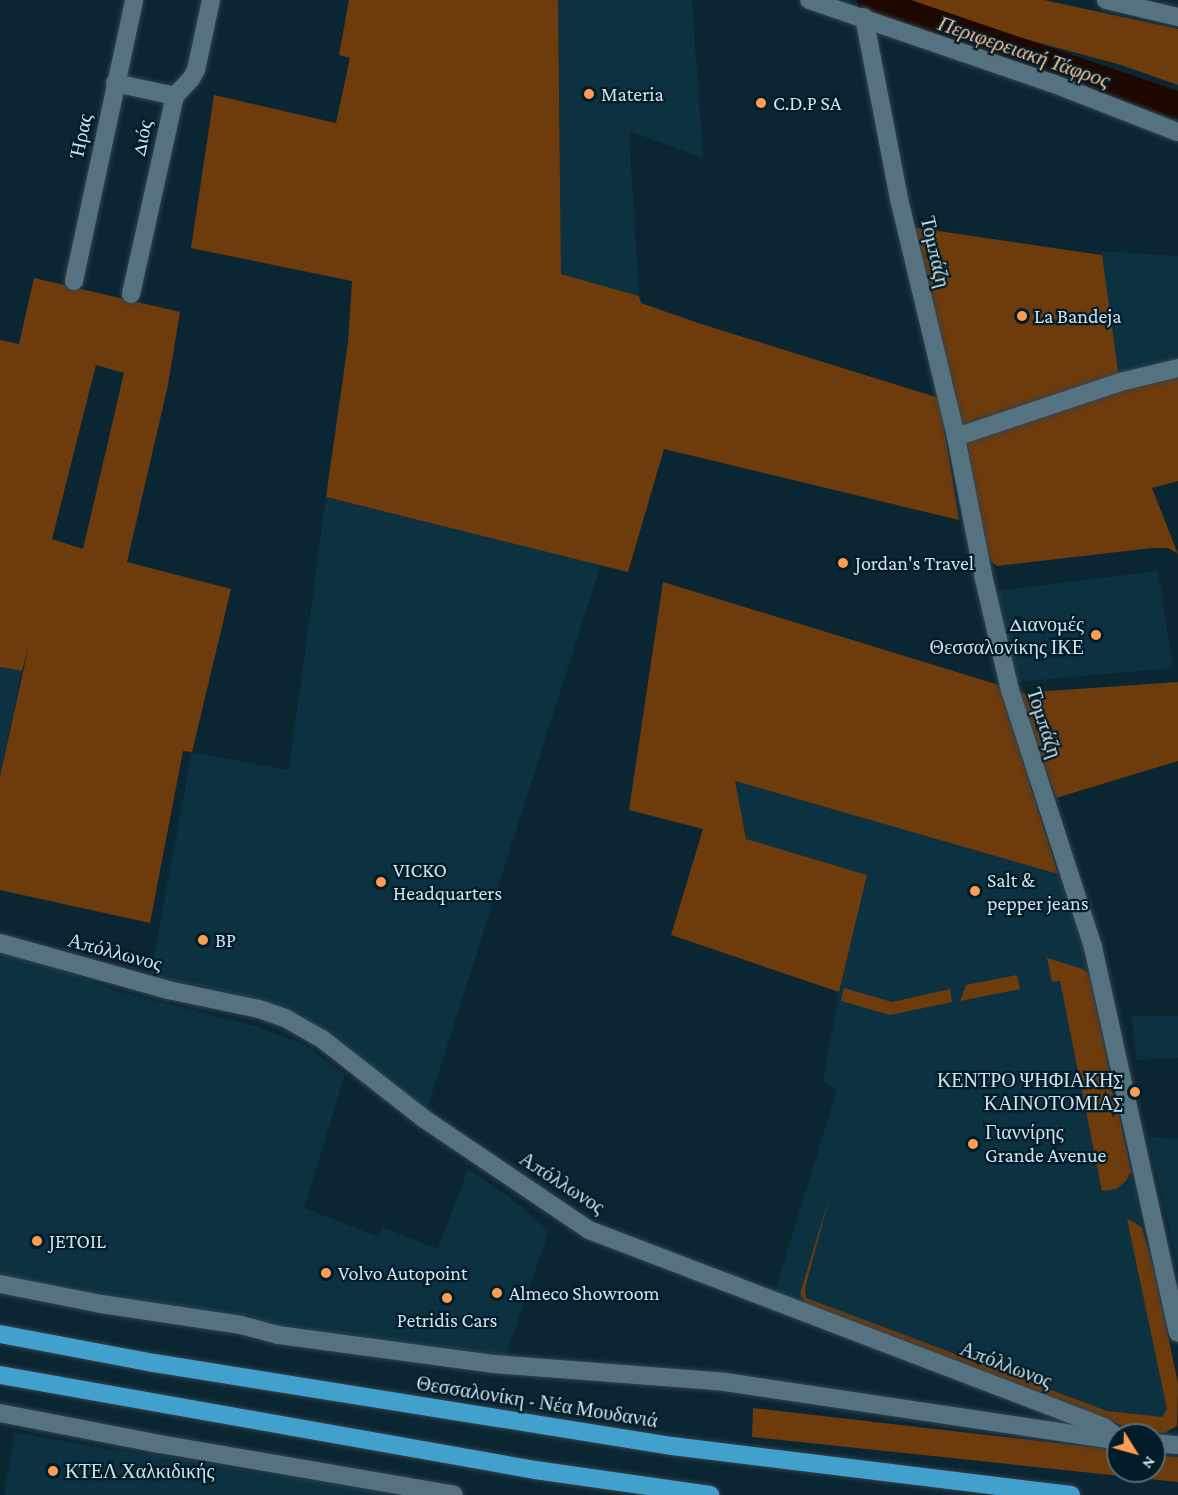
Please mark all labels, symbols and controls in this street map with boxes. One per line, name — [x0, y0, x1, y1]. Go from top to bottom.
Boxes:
water label: Περιφερειακή Τάφρος — [935, 11, 1113, 93]
place label: Materia — [601, 82, 664, 106]
marker: Materia — [582, 87, 596, 101]
place label: C.D.P SA — [773, 91, 841, 115]
marker: C.D.P SA — [754, 96, 768, 110]
street label: Ήρας — [65, 112, 97, 160]
street label: Διός — [127, 118, 157, 158]
street label: Τομπάζη — [915, 214, 955, 290]
place label: La Bandeja — [1034, 304, 1121, 328]
marker: La Bandeja — [1015, 309, 1029, 323]
place label: Jordan's Travel — [855, 551, 974, 575]
marker: Jordan's Travel — [836, 556, 850, 570]
place label: Διανομές Θεσσαλονίκης ΙΚΕ — [929, 612, 1084, 659]
marker: Διανομές Θεσσαλονίκης ΙΚΕ — [1089, 628, 1103, 642]
street label: Τομπάζη — [1021, 685, 1067, 761]
place label: VICKO Headquarters — [393, 858, 502, 905]
place label: Salt & pepper jeans — [987, 868, 1088, 915]
marker: VICKO Headquarters — [374, 875, 388, 889]
marker: Salt & pepper jeans — [968, 884, 982, 898]
street label: Απόλλωνος — [65, 928, 165, 976]
place label: BP — [215, 928, 236, 952]
marker: BP — [196, 933, 210, 947]
place label: ΚΕΝΤΡΟ ΨΗΦΙΑΚΗΣ ΚΑΙΝΟΤΟΜΙΑΣ — [937, 1068, 1123, 1115]
marker: ΚΕΝΤΡΟ ΨΗΦΙΑΚΗΣ ΚΑΙΝΟΤΟΜΙΑΣ — [1128, 1085, 1142, 1099]
place label: Γιαννίρης Grande Avenue — [985, 1120, 1106, 1167]
marker: Γιαννίρης Grande Avenue — [966, 1137, 980, 1151]
street label: Απόλλωνος — [515, 1147, 609, 1219]
place label: JETOIL — [49, 1229, 106, 1253]
marker: JETOIL — [30, 1234, 44, 1248]
place label: Volvo Autopoint — [338, 1261, 468, 1285]
marker: Volvo Autopoint — [319, 1266, 333, 1280]
place label: Almeco Showroom — [509, 1281, 660, 1305]
marker: Almeco Showroom — [490, 1286, 504, 1300]
marker: Petridis Cars — [440, 1291, 454, 1305]
place label: Petridis Cars — [397, 1308, 497, 1332]
street label: Απόλλωνος — [957, 1337, 1055, 1393]
street label: Θεσσαλονίκη - Νέα Μουδανιά — [415, 1371, 659, 1433]
north arrow — [1106, 1423, 1166, 1483]
text: N — [1139, 1453, 1159, 1472]
place label: ΚΤΕΛ Χαλκιδικής — [65, 1459, 214, 1483]
marker: ΚΤΕΛ Χαλκιδικής — [46, 1464, 60, 1478]

